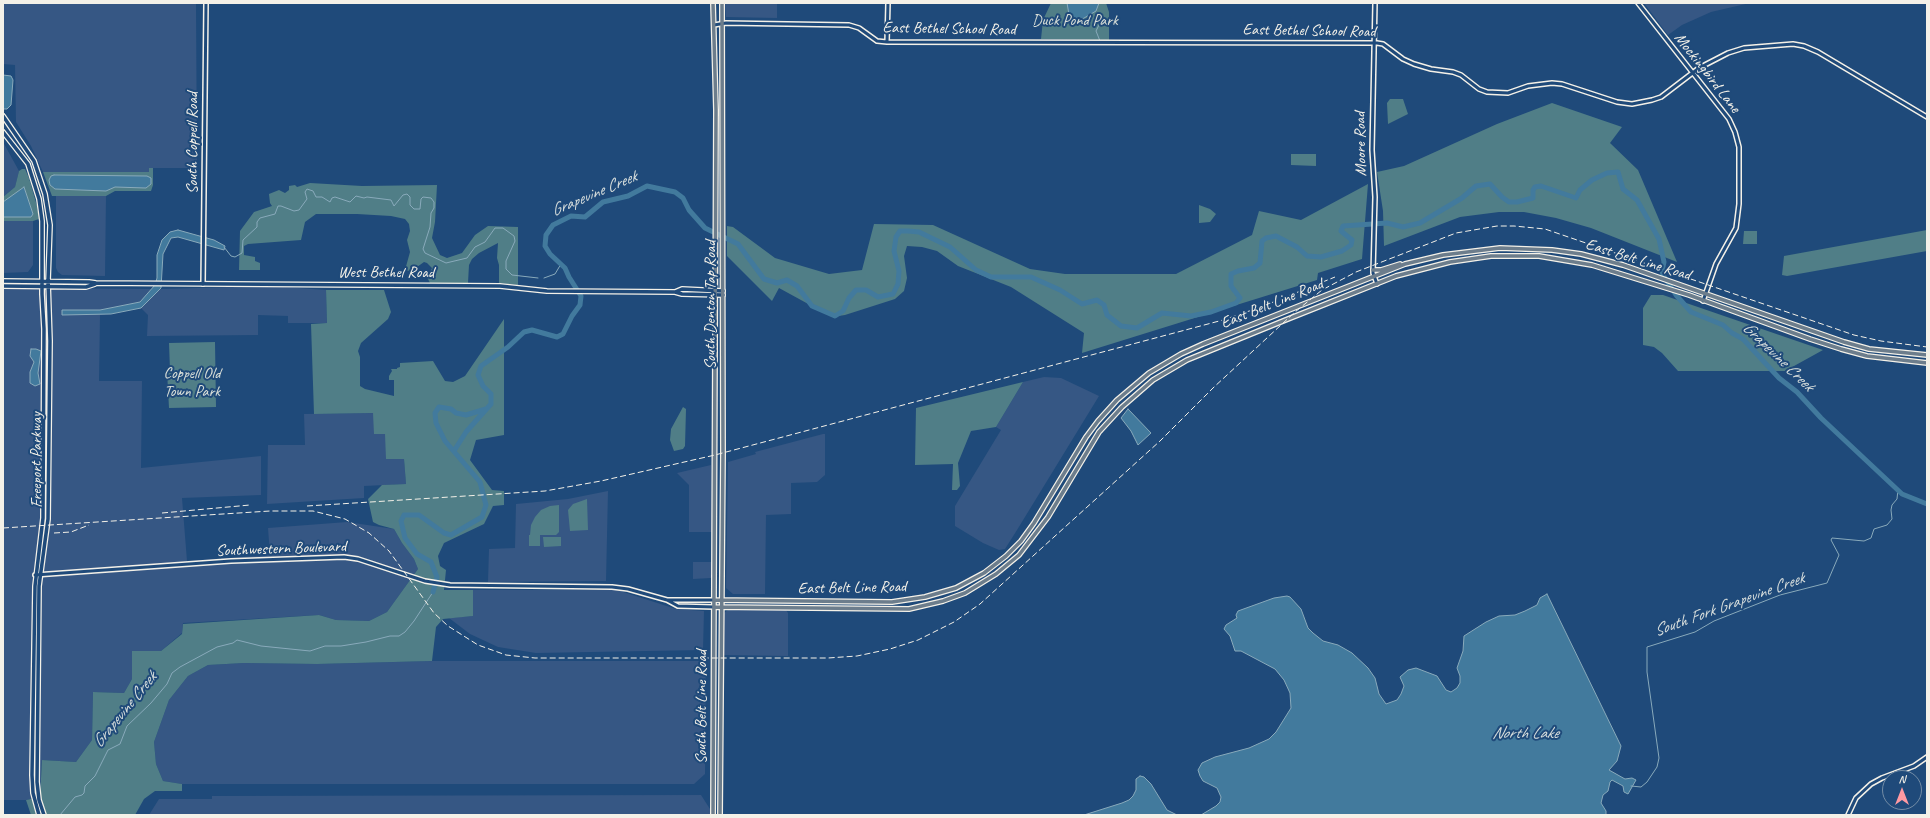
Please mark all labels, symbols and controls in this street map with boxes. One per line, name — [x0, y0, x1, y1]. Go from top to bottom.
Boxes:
park label: Duck Pond Park — [1032, 11, 1118, 31]
street label: East Bethel School Road — [882, 18, 1016, 40]
street label: East Bethel School Road — [1242, 20, 1376, 42]
street label: Mockingbird Lane — [1670, 29, 1744, 117]
street label: South Coppell Road — [183, 92, 203, 194]
street label: Moore Road — [1351, 112, 1371, 176]
water label: Grapevine Creek — [548, 167, 640, 221]
street label: East Belt Line Road — [1583, 235, 1693, 285]
street label: South Denton Tap Road — [701, 240, 721, 370]
street label: West Bethel Road — [338, 263, 434, 283]
street label: East Belt Line Road — [1218, 275, 1326, 333]
water label: Grapevine Creek — [1738, 318, 1818, 396]
park label: Coppell Old Town Park — [163, 364, 221, 402]
street label: Freeport Parkway — [27, 412, 47, 508]
street label: Southwestern Boulevard — [216, 537, 346, 561]
water label: South Fork Grapevine Creek — [1651, 568, 1807, 642]
street label: East Belt Line Road — [798, 577, 906, 599]
street label: South Belt Line Road — [692, 650, 712, 764]
water label: Grapevine Creek — [88, 668, 162, 752]
water label: North Lake — [1492, 724, 1558, 744]
north arrow — [1882, 770, 1922, 810]
text: N — [1899, 772, 1905, 786]

